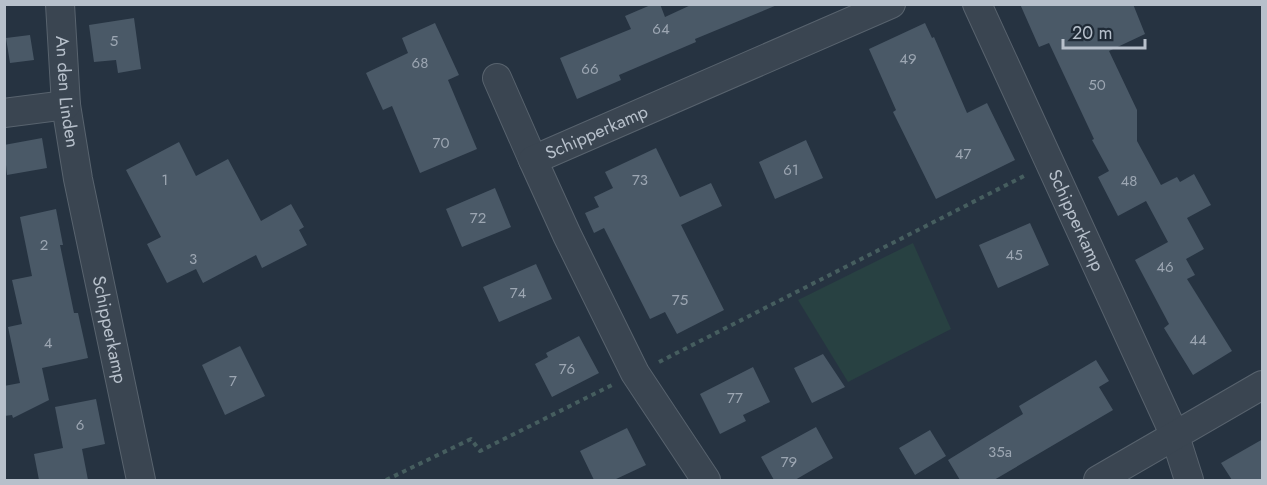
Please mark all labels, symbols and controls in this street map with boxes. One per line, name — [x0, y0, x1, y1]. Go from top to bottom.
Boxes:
scale bar — [1063, 12, 1146, 50]
house number: 64 — [652, 18, 670, 40]
text: 20 m — [1072, 20, 1112, 46]
house number: 5 — [110, 30, 118, 52]
street label: An den Linden — [49, 35, 86, 150]
house number: 49 — [899, 48, 917, 70]
house number: 68 — [412, 52, 428, 74]
house number: 66 — [581, 58, 599, 80]
house number: 50 — [1088, 74, 1106, 96]
street label: Schipperkamp — [541, 98, 652, 166]
house number: 70 — [433, 132, 449, 154]
house number: 47 — [955, 143, 971, 165]
house number: 61 — [783, 159, 799, 181]
street label: Schipperkamp — [1042, 165, 1111, 276]
house number: 1 — [162, 169, 168, 191]
house number: 73 — [632, 169, 648, 191]
house number: 48 — [1121, 170, 1137, 192]
house number: 72 — [470, 207, 486, 229]
house number: 2 — [40, 234, 48, 256]
house number: 45 — [1005, 244, 1023, 266]
house number: 3 — [189, 248, 197, 270]
house number: 46 — [1156, 256, 1174, 278]
street label: Schipperkamp — [86, 273, 133, 386]
house number: 74 — [510, 282, 527, 304]
house number: 75 — [672, 289, 688, 311]
house number: 44 — [1189, 329, 1207, 351]
house number: 4 — [44, 332, 53, 354]
house number: 76 — [559, 358, 575, 380]
house number: 7 — [229, 370, 237, 392]
house number: 77 — [727, 387, 743, 409]
house number: 6 — [76, 414, 84, 436]
house number: 35a — [988, 441, 1012, 463]
house number: 79 — [781, 451, 797, 473]

